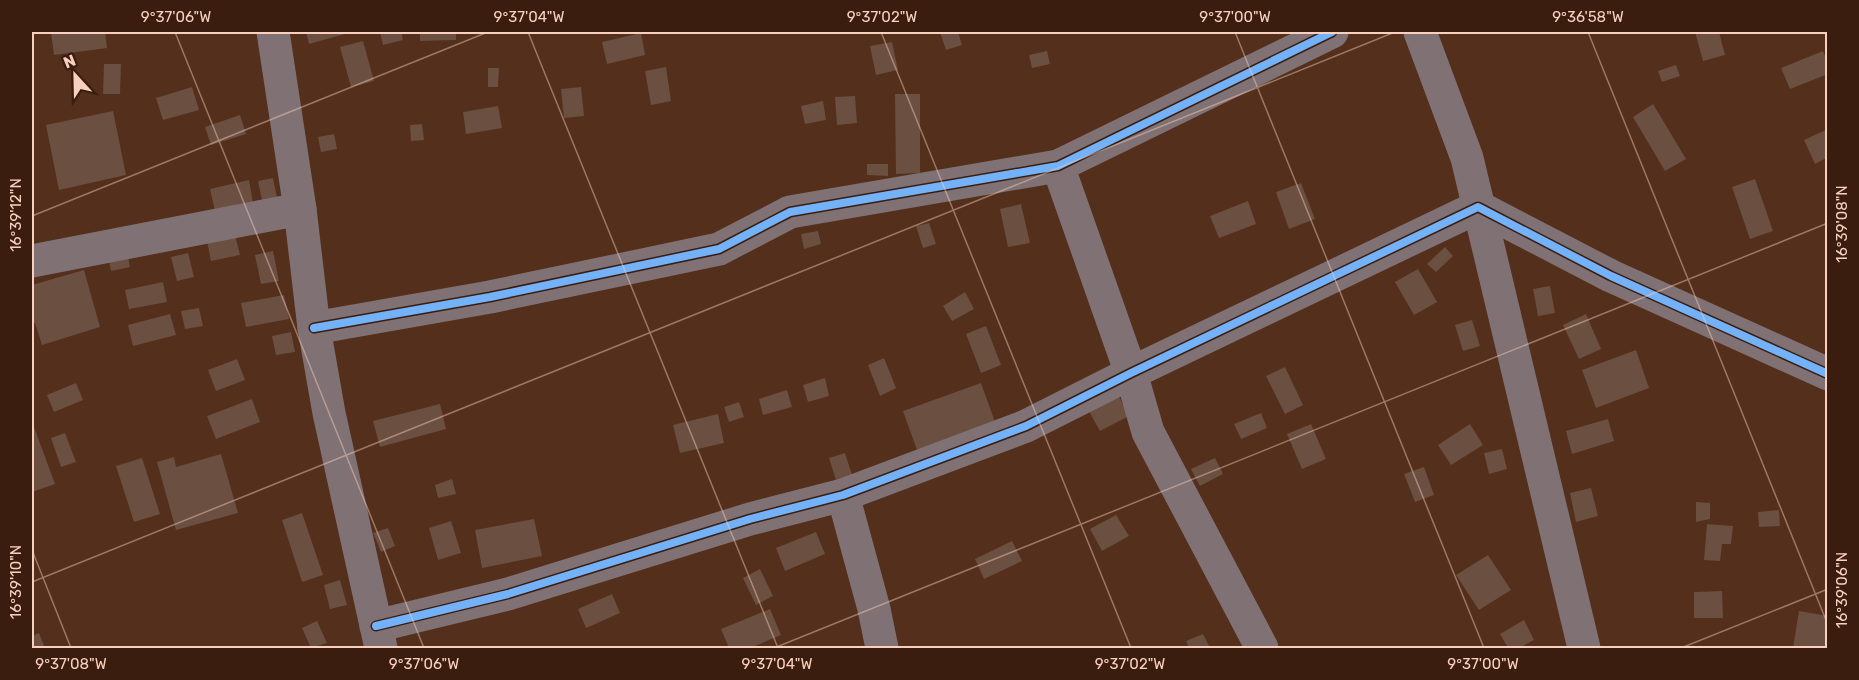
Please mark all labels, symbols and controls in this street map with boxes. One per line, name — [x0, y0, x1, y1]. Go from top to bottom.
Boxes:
text: 9°37'06"W — [141, 8, 211, 26]
text: 9°37'04"W — [494, 8, 564, 26]
text: 9°37'02"W — [847, 8, 917, 26]
text: 9°37'00"W — [1199, 8, 1271, 26]
text: 9°36'58"W — [1552, 8, 1624, 26]
north arrow — [45, 45, 105, 105]
text: N — [61, 51, 78, 73]
text: 16°39'12"N — [7, 178, 25, 252]
text: 16°39'08"N — [1833, 185, 1851, 263]
text: 16°39'10"N — [7, 545, 25, 619]
text: 16°39'06"N — [1833, 552, 1851, 628]
text: 9°37'08"W — [35, 655, 107, 673]
text: 9°37'06"W — [389, 655, 459, 673]
text: 9°37'04"W — [742, 655, 812, 673]
text: 9°37'02"W — [1095, 655, 1165, 673]
text: 9°37'00"W — [1447, 655, 1519, 673]

